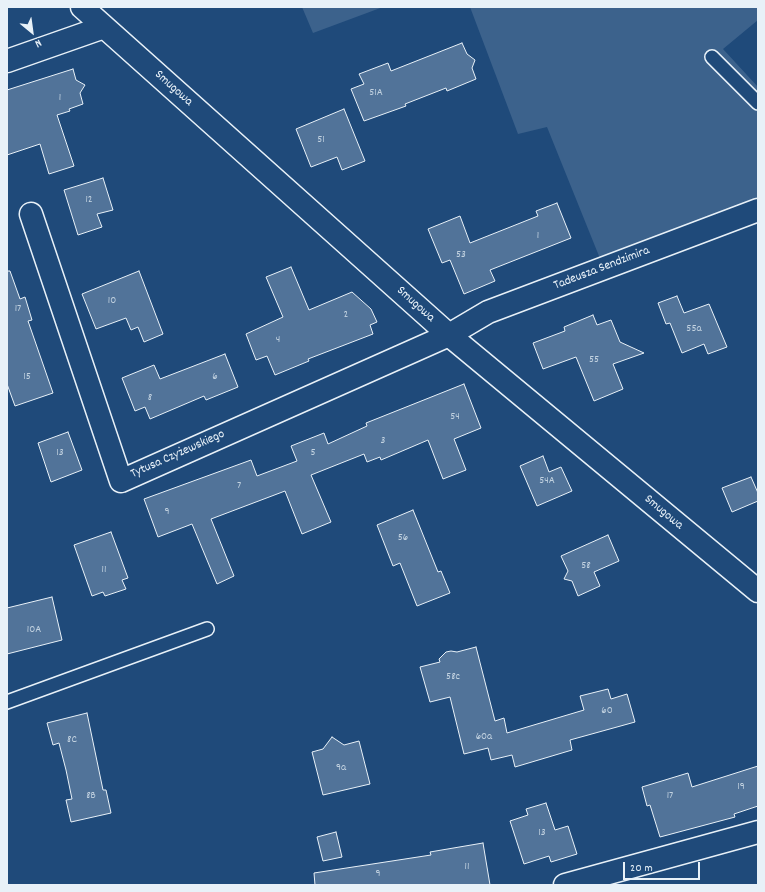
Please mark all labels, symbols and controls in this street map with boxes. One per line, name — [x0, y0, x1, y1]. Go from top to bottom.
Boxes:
north arrow — [12, 12, 52, 52]
text: N — [32, 34, 44, 51]
street label: Smugowa — [151, 68, 195, 110]
house number: 51A — [369, 86, 383, 100]
house number: 1 — [59, 91, 61, 105]
house number: 51 — [317, 133, 325, 147]
house number: 12 — [85, 193, 93, 207]
house number: 1 — [537, 229, 539, 243]
street label: Tadeusza Sendzimira — [552, 244, 652, 294]
house number: 53 — [456, 248, 466, 262]
street label: Smugowa — [393, 284, 437, 326]
house number: 10 — [108, 294, 116, 308]
house number: 17 — [15, 302, 21, 316]
house number: 2 — [344, 308, 348, 322]
house number: 55a — [686, 322, 702, 336]
house number: 4 — [276, 333, 280, 347]
house number: 55 — [589, 353, 599, 367]
house number: 15 — [23, 370, 31, 384]
house number: 6 — [212, 370, 218, 384]
house number: 8 — [148, 391, 152, 405]
house number: 54 — [450, 410, 460, 424]
street label: Tytusa Czyżewskiego — [128, 427, 228, 483]
house number: 3 — [381, 434, 385, 448]
house number: 13 — [56, 446, 64, 460]
house number: 5 — [310, 446, 316, 460]
house number: 54A — [539, 474, 555, 488]
house number: 7 — [237, 479, 241, 493]
street label: Smugowa — [640, 492, 686, 534]
house number: 9 — [164, 505, 170, 519]
house number: 56 — [398, 531, 408, 545]
house number: 58 — [581, 559, 591, 573]
house number: 11 — [102, 563, 106, 577]
house number: 10A — [27, 623, 41, 637]
house number: 58c — [446, 670, 460, 684]
house number: 60 — [601, 704, 613, 718]
house number: 60a — [476, 730, 492, 744]
house number: 8C — [67, 733, 77, 747]
house number: 9a — [336, 761, 346, 775]
house number: 19 — [737, 780, 745, 794]
house number: 8B — [86, 789, 96, 803]
house number: 17 — [667, 789, 673, 803]
house number: 13 — [538, 826, 546, 840]
scale bar — [625, 854, 702, 880]
house number: 11 — [465, 860, 469, 874]
text: 20 m — [630, 860, 653, 877]
house number: 9 — [375, 867, 381, 881]

